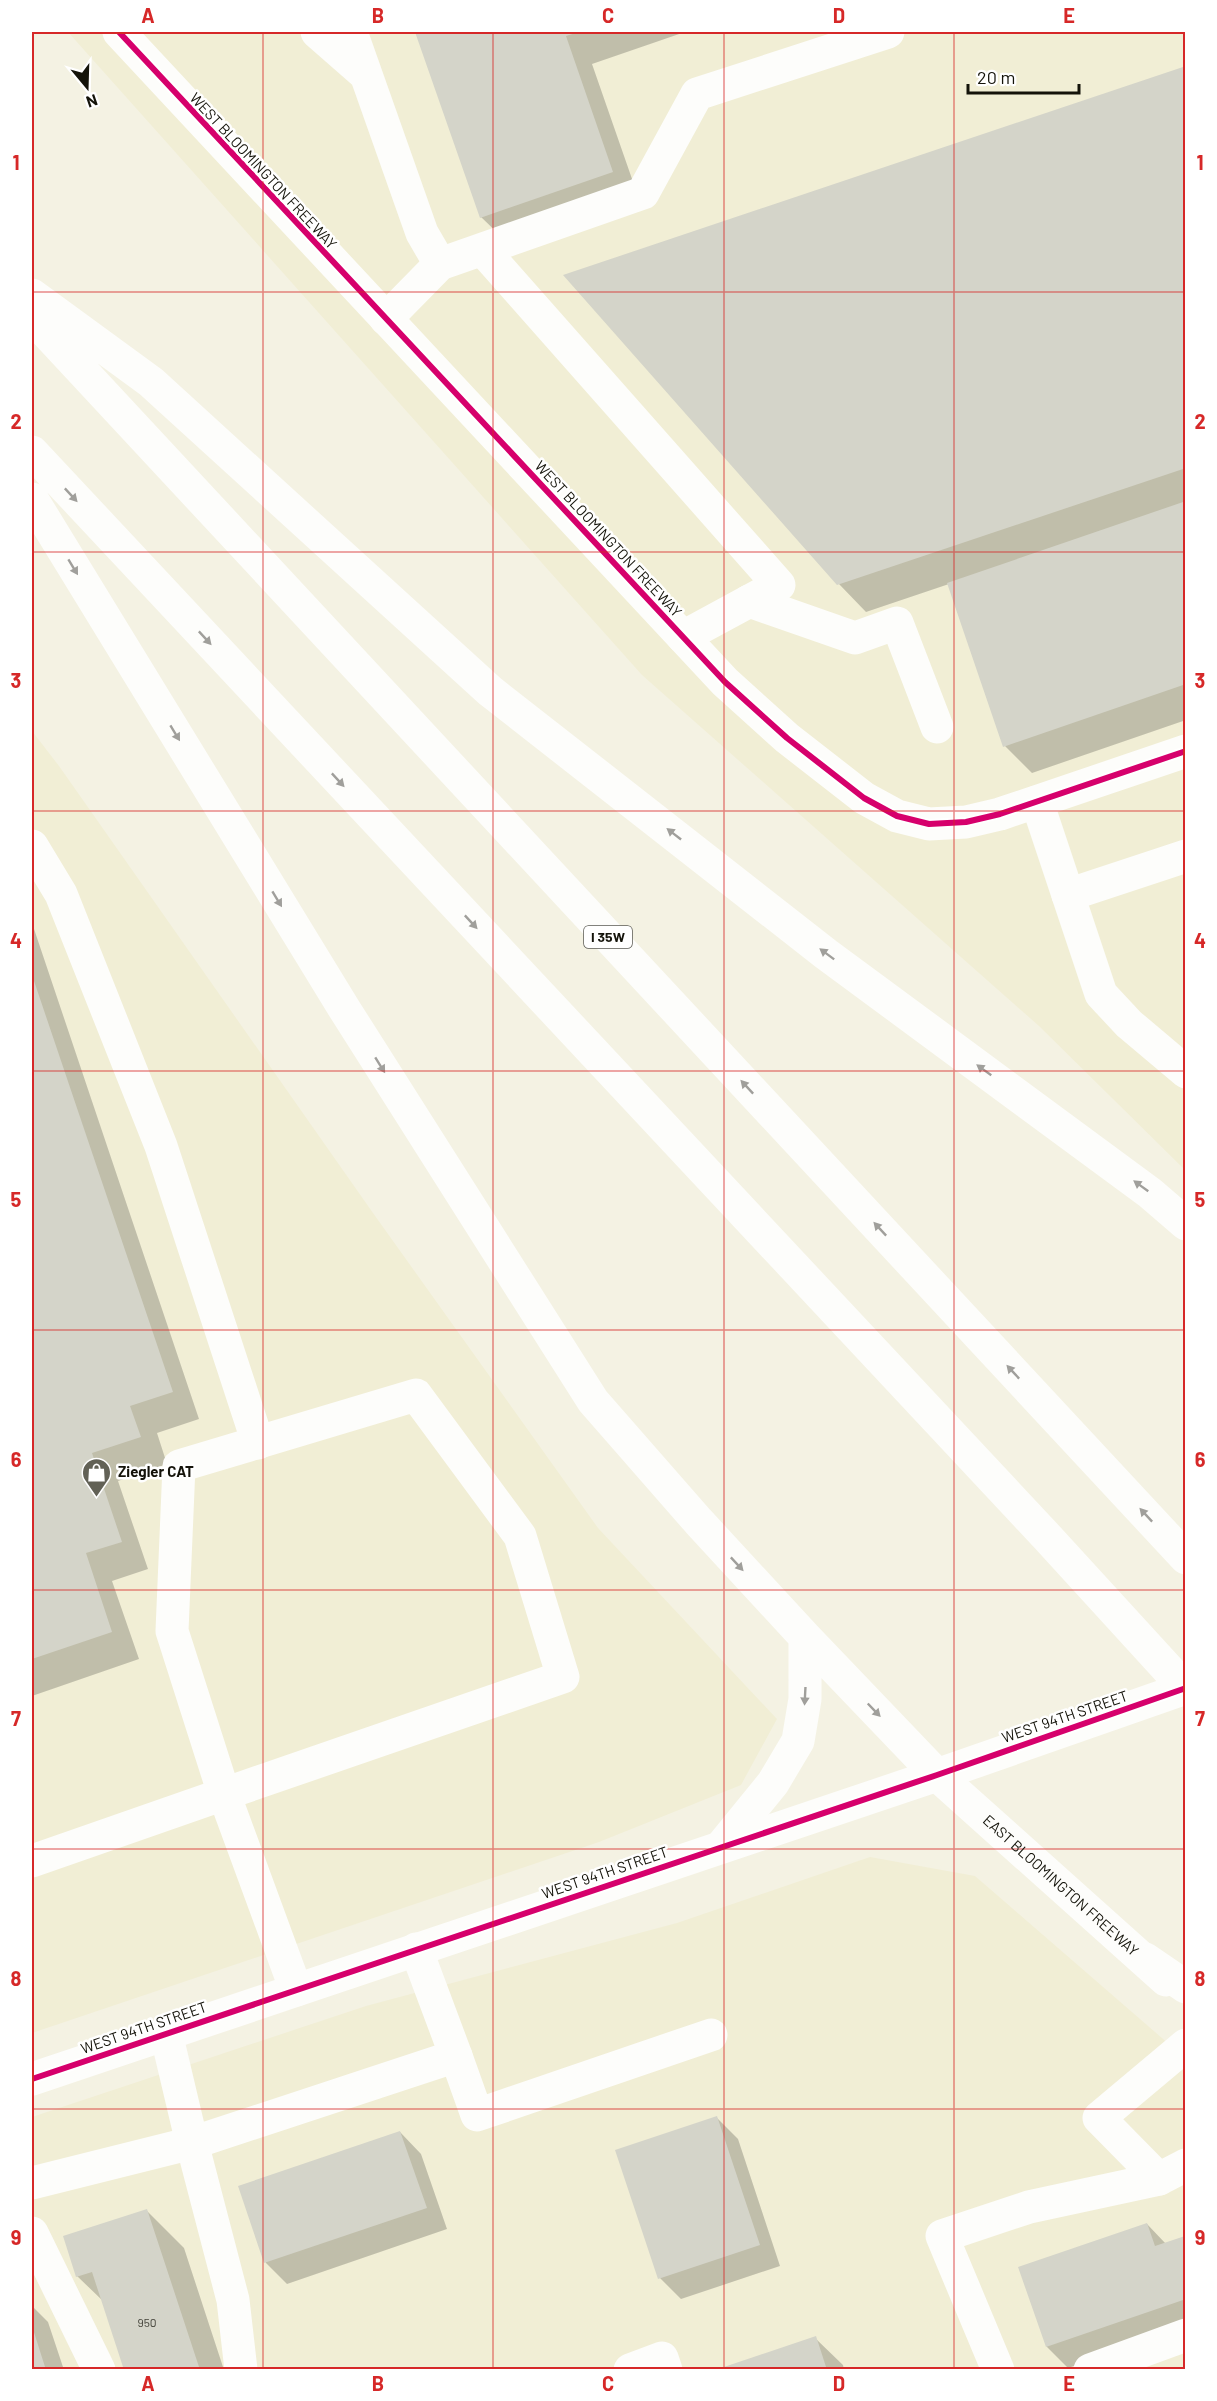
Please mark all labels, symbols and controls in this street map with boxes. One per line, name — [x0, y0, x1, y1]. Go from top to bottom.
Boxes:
text: A — [141, 3, 155, 27]
text: B — [372, 3, 384, 27]
text: C — [602, 3, 614, 27]
text: D — [833, 3, 845, 27]
text: E — [1063, 3, 1075, 27]
north arrow — [57, 57, 117, 117]
scale bar — [968, 57, 1079, 95]
text: 20 m — [977, 66, 1015, 88]
street label: WEST BLOOMINGTON FREEWAY — [187, 88, 341, 252]
text: N — [84, 91, 100, 112]
text: 1 — [12, 150, 20, 174]
text: 1 — [1196, 150, 1204, 174]
text: 2 — [10, 409, 22, 433]
text: 2 — [1194, 409, 1206, 433]
street label: WEST BLOOMINGTON FREEWAY — [532, 456, 686, 620]
one-way arrow — [64, 488, 78, 502]
one-way arrow — [68, 559, 79, 575]
one-way arrow — [198, 630, 212, 645]
text: 3 — [11, 668, 21, 692]
text: 3 — [1195, 668, 1205, 692]
one-way arrow — [169, 725, 180, 741]
one-way arrow — [331, 772, 344, 787]
one-way arrow — [666, 828, 682, 841]
one-way arrow — [271, 891, 282, 907]
one-way arrow — [464, 915, 478, 930]
road number: I 35W — [584, 926, 632, 948]
text: 4 — [10, 928, 22, 952]
text: 4 — [1194, 928, 1206, 952]
one-way arrow — [820, 949, 835, 961]
one-way arrow — [374, 1057, 385, 1073]
one-way arrow — [977, 1064, 993, 1076]
one-way arrow — [740, 1079, 754, 1094]
one-way arrow — [1134, 1180, 1150, 1192]
text: 5 — [11, 1187, 22, 1211]
text: 5 — [1195, 1187, 1206, 1211]
one-way arrow — [873, 1222, 887, 1237]
one-way arrow — [1007, 1365, 1020, 1380]
text: 6 — [11, 1447, 22, 1471]
text: 6 — [1195, 1447, 1206, 1471]
shop icon: Ziegler CAT — [81, 1456, 113, 1498]
place label: Ziegler CAT — [118, 1462, 194, 1480]
one-way arrow — [1140, 1508, 1153, 1523]
one-way arrow — [730, 1556, 743, 1571]
one-way arrow — [800, 1686, 809, 1705]
street label: WEST 94TH STREET — [999, 1686, 1130, 1746]
one-way arrow — [867, 1702, 880, 1717]
text: 7 — [11, 1706, 21, 1730]
text: 7 — [1195, 1706, 1205, 1730]
street label: EAST BLOOMINGTON FREEWAY — [980, 1811, 1143, 1959]
street label: WEST 94TH STREET — [539, 1842, 670, 1902]
text: 8 — [11, 1966, 22, 1990]
text: 8 — [1195, 1966, 1206, 1990]
street label: WEST 94TH STREET — [78, 1997, 209, 2057]
text: 9 — [11, 2225, 21, 2249]
text: 9 — [1195, 2225, 1205, 2249]
house number: 950 — [137, 2315, 157, 2329]
text: A — [141, 2371, 155, 2395]
text: B — [372, 2371, 384, 2395]
text: C — [602, 2371, 614, 2395]
text: D — [833, 2371, 845, 2395]
text: E — [1063, 2371, 1075, 2395]

